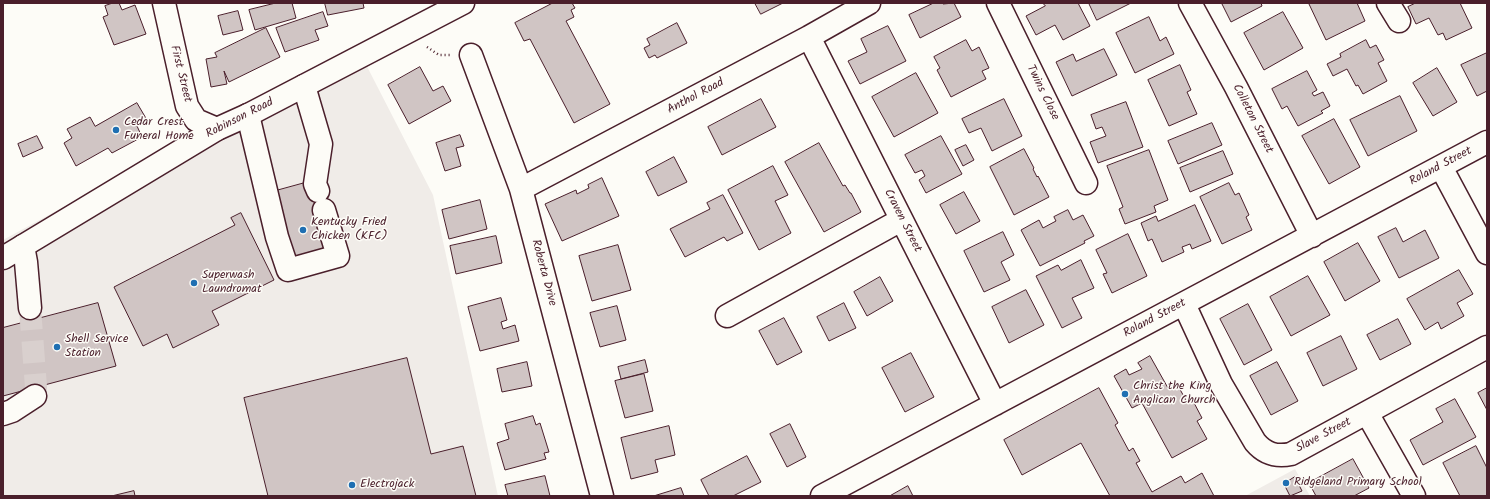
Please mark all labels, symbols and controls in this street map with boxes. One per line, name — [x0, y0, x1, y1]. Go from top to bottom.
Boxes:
street label: First Street — [166, 44, 194, 104]
street label: Twins Close — [1022, 63, 1062, 123]
street label: Anthol Road — [665, 76, 727, 118]
street label: Colleton Street — [1228, 82, 1276, 156]
street label: Robinson Road — [204, 96, 276, 142]
place label: Cedar Crest Funeral Home — [124, 116, 194, 144]
marker: Cedar Crest Funeral Home — [111, 125, 121, 135]
street label: Roland Street — [1407, 145, 1475, 189]
street label: Craven Street — [880, 187, 924, 255]
place label: Kentucky Fried Chicken (KFC) — [311, 216, 387, 244]
marker: Kentucky Fried Chicken (KFC) — [298, 225, 308, 235]
street label: Roberta Drive — [527, 238, 559, 308]
place label: Superwash Laundromat — [202, 269, 262, 297]
marker: Superwash Laundromat — [189, 278, 199, 288]
street label: Roland Street — [1121, 297, 1189, 341]
place label: Shell Service Station — [65, 333, 128, 361]
marker: Shell Service Station — [52, 342, 62, 352]
place label: Christ the King Anglican Church — [1133, 380, 1215, 408]
marker: Christ the King Anglican Church — [1120, 389, 1130, 399]
street label: Slave Street — [1294, 415, 1354, 457]
place label: Ridgeland Primary School — [1294, 476, 1422, 490]
place label: Electrojack — [360, 478, 414, 492]
marker: Ridgeland Primary School — [1281, 478, 1291, 488]
marker: Electrojack — [347, 480, 357, 490]

